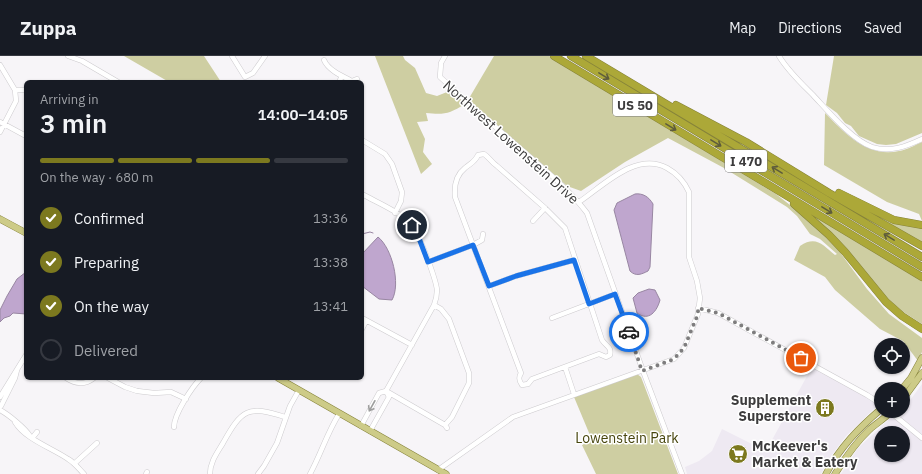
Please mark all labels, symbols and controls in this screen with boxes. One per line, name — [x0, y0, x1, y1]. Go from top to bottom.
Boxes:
text: Zuppa — [20, 16, 77, 40]
text: Map — [729, 19, 756, 37]
text: Directions — [778, 19, 842, 37]
text: Saved — [864, 19, 902, 37]
one-way arrow — [598, 72, 609, 80]
street label: Northwest Lowenstein Drive — [439, 76, 583, 208]
text: Arriving in — [40, 91, 99, 108]
road number: US 50 — [613, 94, 657, 116]
text: 14:00–14:05 — [258, 105, 348, 124]
text: 3 min — [40, 106, 107, 140]
one-way arrow — [665, 123, 677, 131]
one-way arrow — [710, 139, 722, 147]
road number: I 470 — [725, 150, 767, 172]
one-way arrow — [772, 166, 783, 174]
text: On the way · 680 m — [40, 169, 153, 186]
one-way arrow — [821, 206, 833, 214]
icon: check — [40, 207, 62, 229]
pin — [395, 208, 429, 242]
text: Confirmed — [74, 209, 144, 228]
text: 13:36 — [313, 210, 348, 227]
icon: home — [401, 214, 423, 236]
one-way arrow — [883, 232, 895, 240]
icon: check — [40, 251, 62, 273]
text: Preparing — [74, 253, 139, 272]
text: 13:38 — [313, 254, 348, 271]
icon: check — [40, 295, 62, 317]
text: On the way — [74, 297, 149, 316]
text: 13:41 — [313, 298, 348, 315]
courier — [609, 312, 649, 352]
icon: car — [618, 321, 640, 343]
map controls — [874, 338, 910, 462]
button: locate — [874, 338, 910, 374]
text: Delivered — [74, 341, 138, 360]
pin — [784, 341, 818, 375]
icon: bag — [790, 347, 812, 369]
button: + — [874, 382, 910, 418]
place label: Supplement Superstore — [731, 391, 811, 425]
building icon: Supplement Superstore — [814, 397, 836, 419]
one-way arrow — [367, 400, 375, 412]
button: − — [874, 426, 910, 462]
park label: Lowenstein Park — [575, 429, 679, 447]
place label: McKeever's Market & Eatery — [752, 437, 858, 471]
supermarket icon: McKeever's Market & Eatery — [727, 443, 749, 465]

